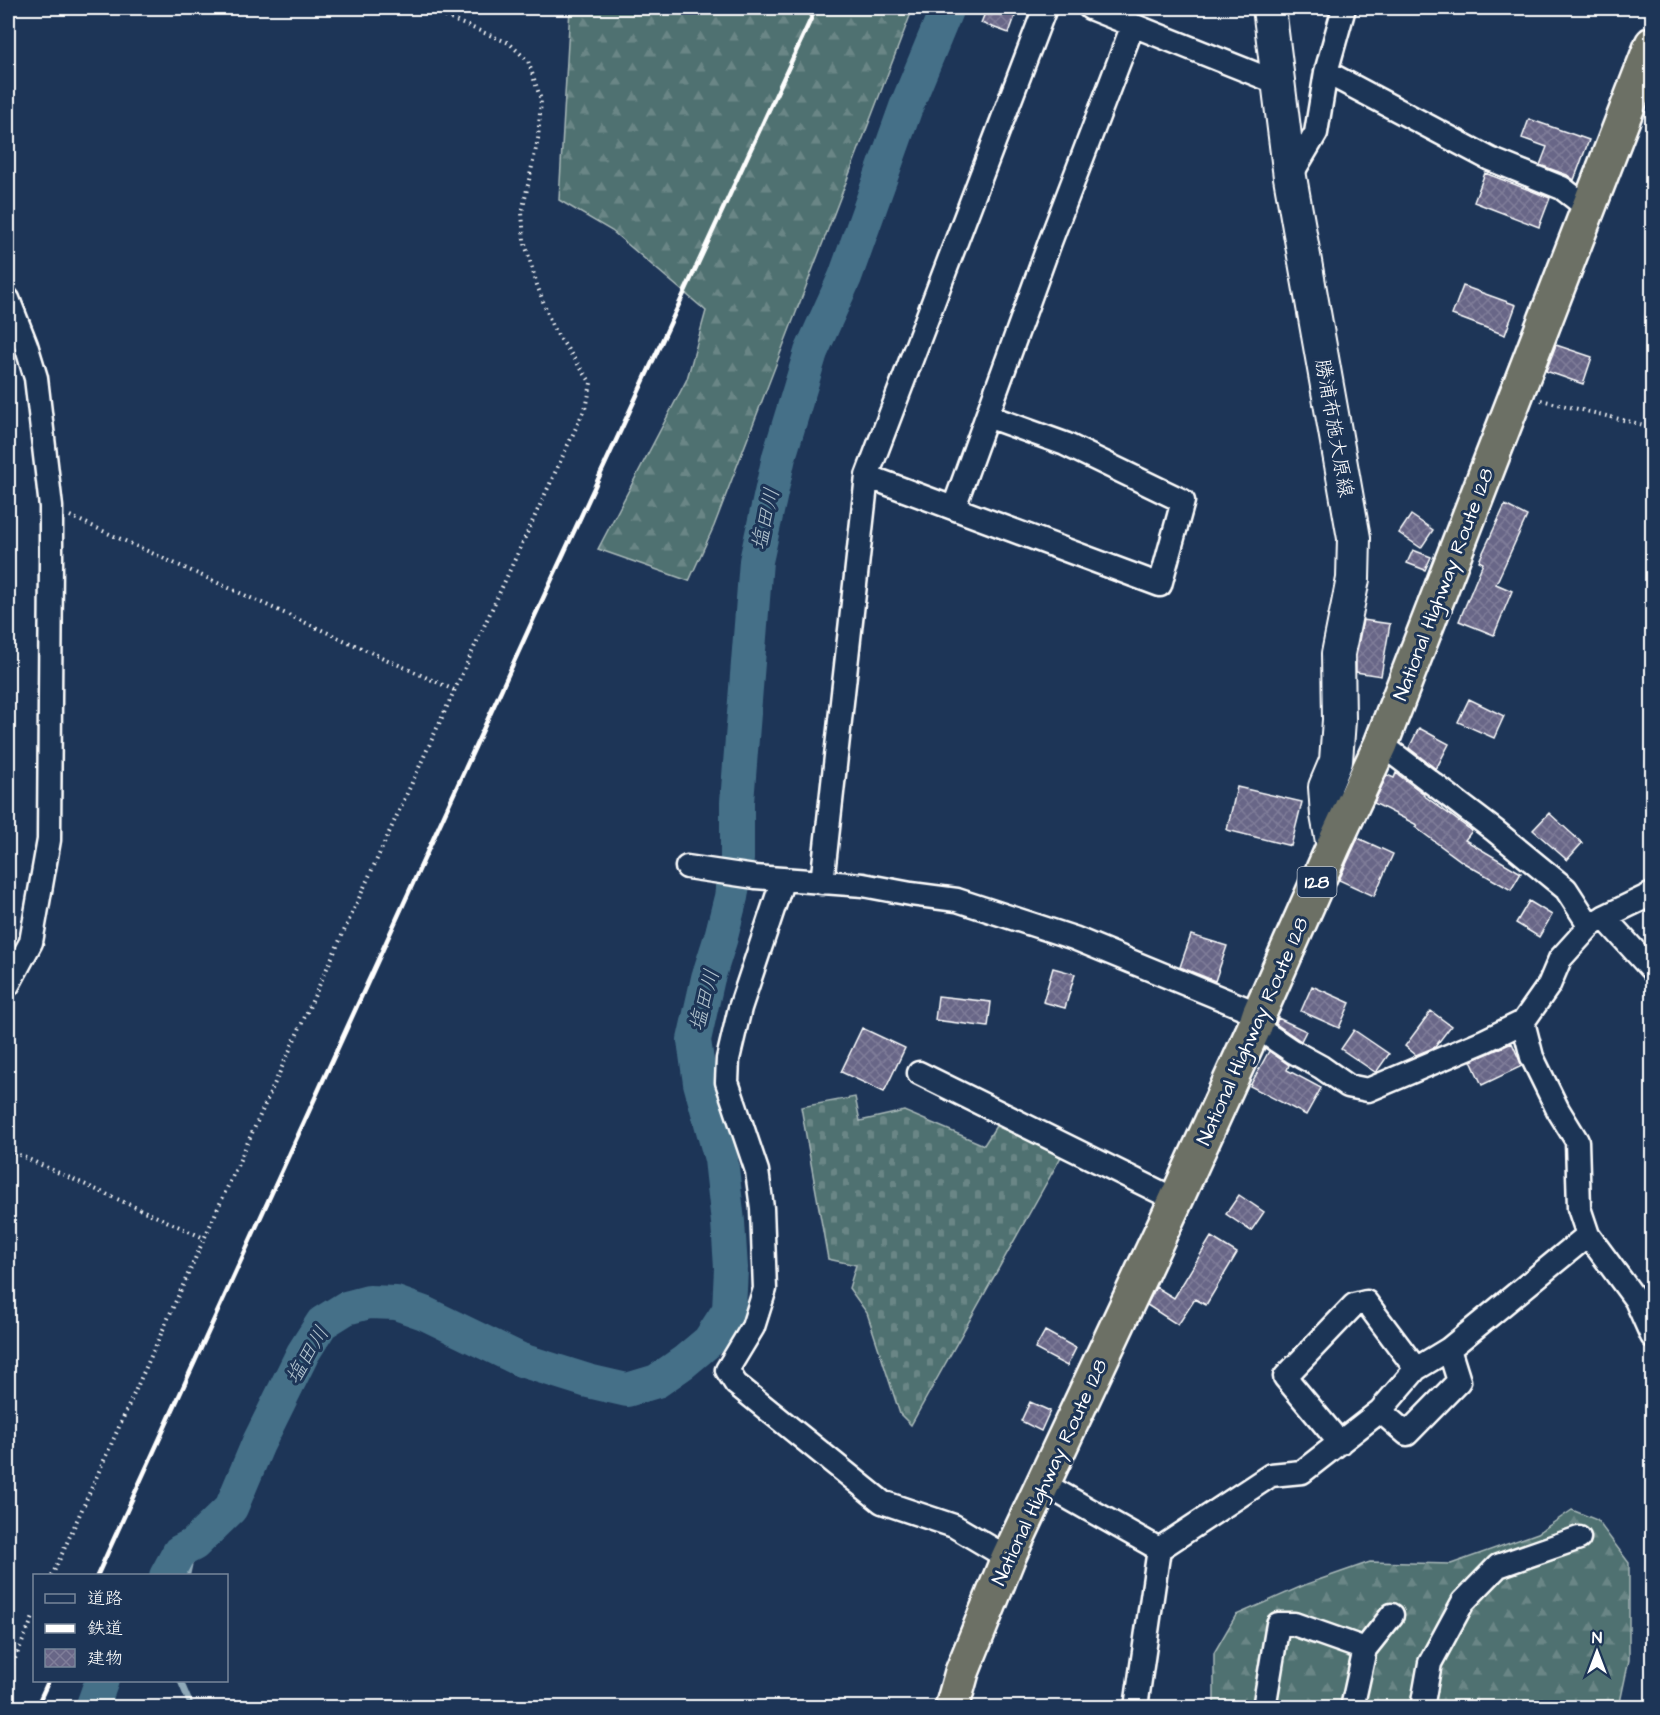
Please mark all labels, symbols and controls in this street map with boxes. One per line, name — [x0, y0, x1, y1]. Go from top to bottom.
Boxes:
street label: 勝浦布施大原線 — [1308, 357, 1360, 500]
street label: National Highway Route 128 — [1387, 464, 1502, 705]
water label: 塩田川 — [744, 485, 787, 553]
road number: 128 — [1298, 867, 1336, 897]
street label: National Highway Route 128 — [1190, 913, 1317, 1150]
water label: 塩田川 — [682, 966, 727, 1034]
water label: 塩田川 — [279, 1321, 336, 1390]
street label: National Highway Route 128 — [985, 1355, 1116, 1591]
legend — [33, 1574, 228, 1682]
text: 道路 — [87, 1586, 123, 1611]
text: 鉄道 — [87, 1616, 123, 1641]
north arrow — [1567, 1622, 1627, 1682]
text: N — [1592, 1627, 1602, 1649]
text: 建物 — [87, 1646, 123, 1671]

